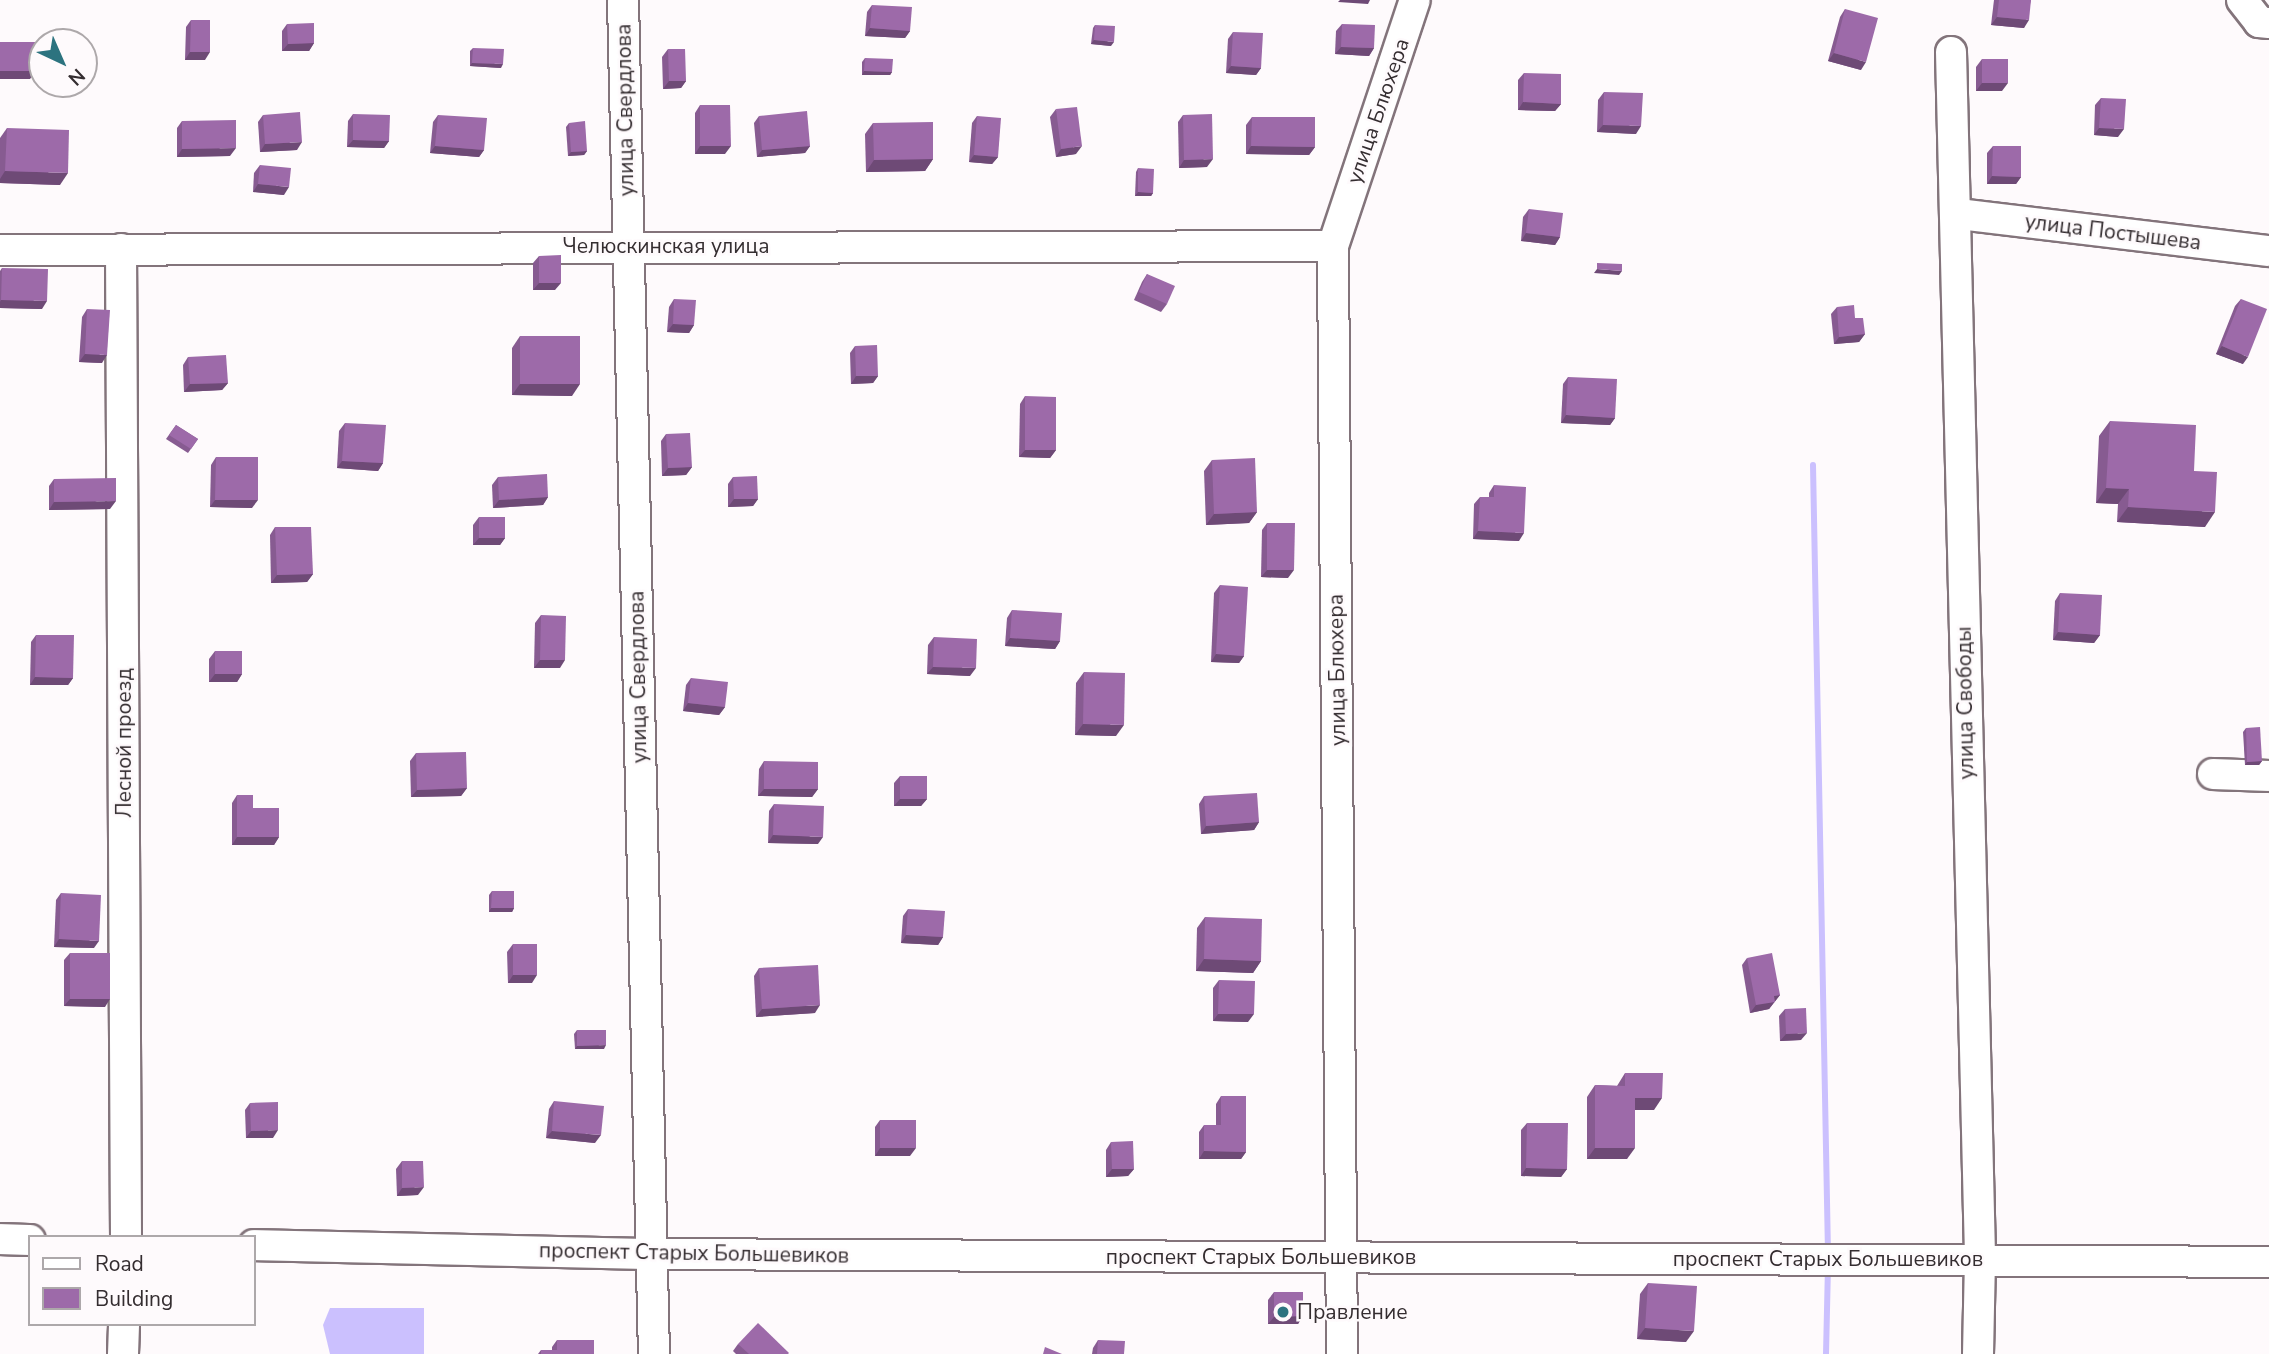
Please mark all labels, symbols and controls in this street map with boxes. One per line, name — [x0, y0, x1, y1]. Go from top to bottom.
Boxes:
street label: улица Свердлова — [611, 23, 639, 197]
north arrow — [28, 28, 98, 98]
street label: улица Блюхера — [1341, 35, 1415, 187]
text: N — [62, 62, 90, 91]
street label: улица Постышева — [2023, 209, 2203, 255]
street label: Челюскинская улица — [563, 233, 769, 259]
street label: улица Свердлова — [624, 590, 652, 764]
street label: улица Блюхера — [1323, 594, 1351, 746]
street label: улица Свободы — [1951, 626, 1979, 780]
street label: Лесной проезд — [111, 668, 137, 818]
legend — [28, 1235, 256, 1326]
street label: проспект Старых Большевиков — [539, 1238, 849, 1268]
street label: проспект Старых Большевиков — [1106, 1244, 1416, 1270]
street label: проспект Старых Большевиков — [1673, 1246, 1983, 1272]
text: Road — [95, 1250, 144, 1278]
text: Building — [95, 1285, 173, 1313]
place label: Правление — [1297, 1299, 1408, 1325]
marker: Правление — [1275, 1304, 1291, 1320]

